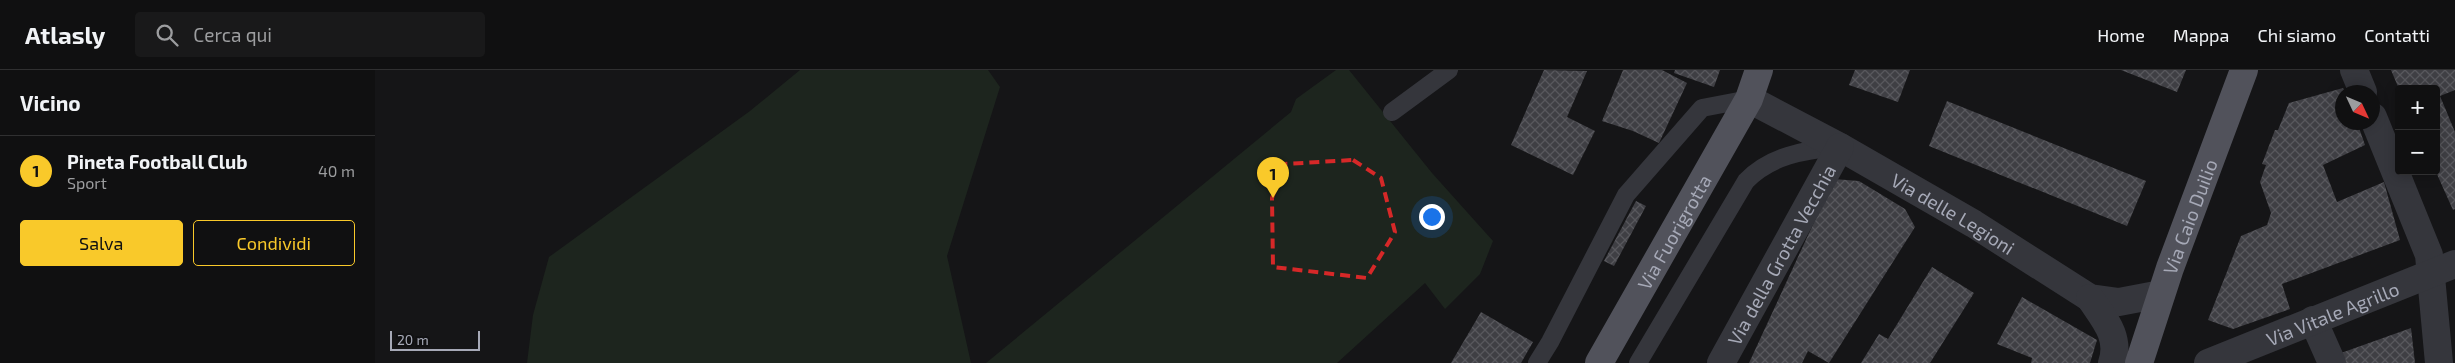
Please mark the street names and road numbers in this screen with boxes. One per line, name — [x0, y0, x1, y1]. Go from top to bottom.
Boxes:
street label: Via Caio Duilio — [2157, 156, 2221, 277]
street label: Via della Grotta Vecchia — [1722, 160, 1840, 349]
street label: Via delle Legioni — [1887, 168, 2019, 259]
street label: Via Fuorigrotta — [1632, 170, 1715, 293]
street label: Via Vitale Agrillo — [2263, 276, 2402, 350]

